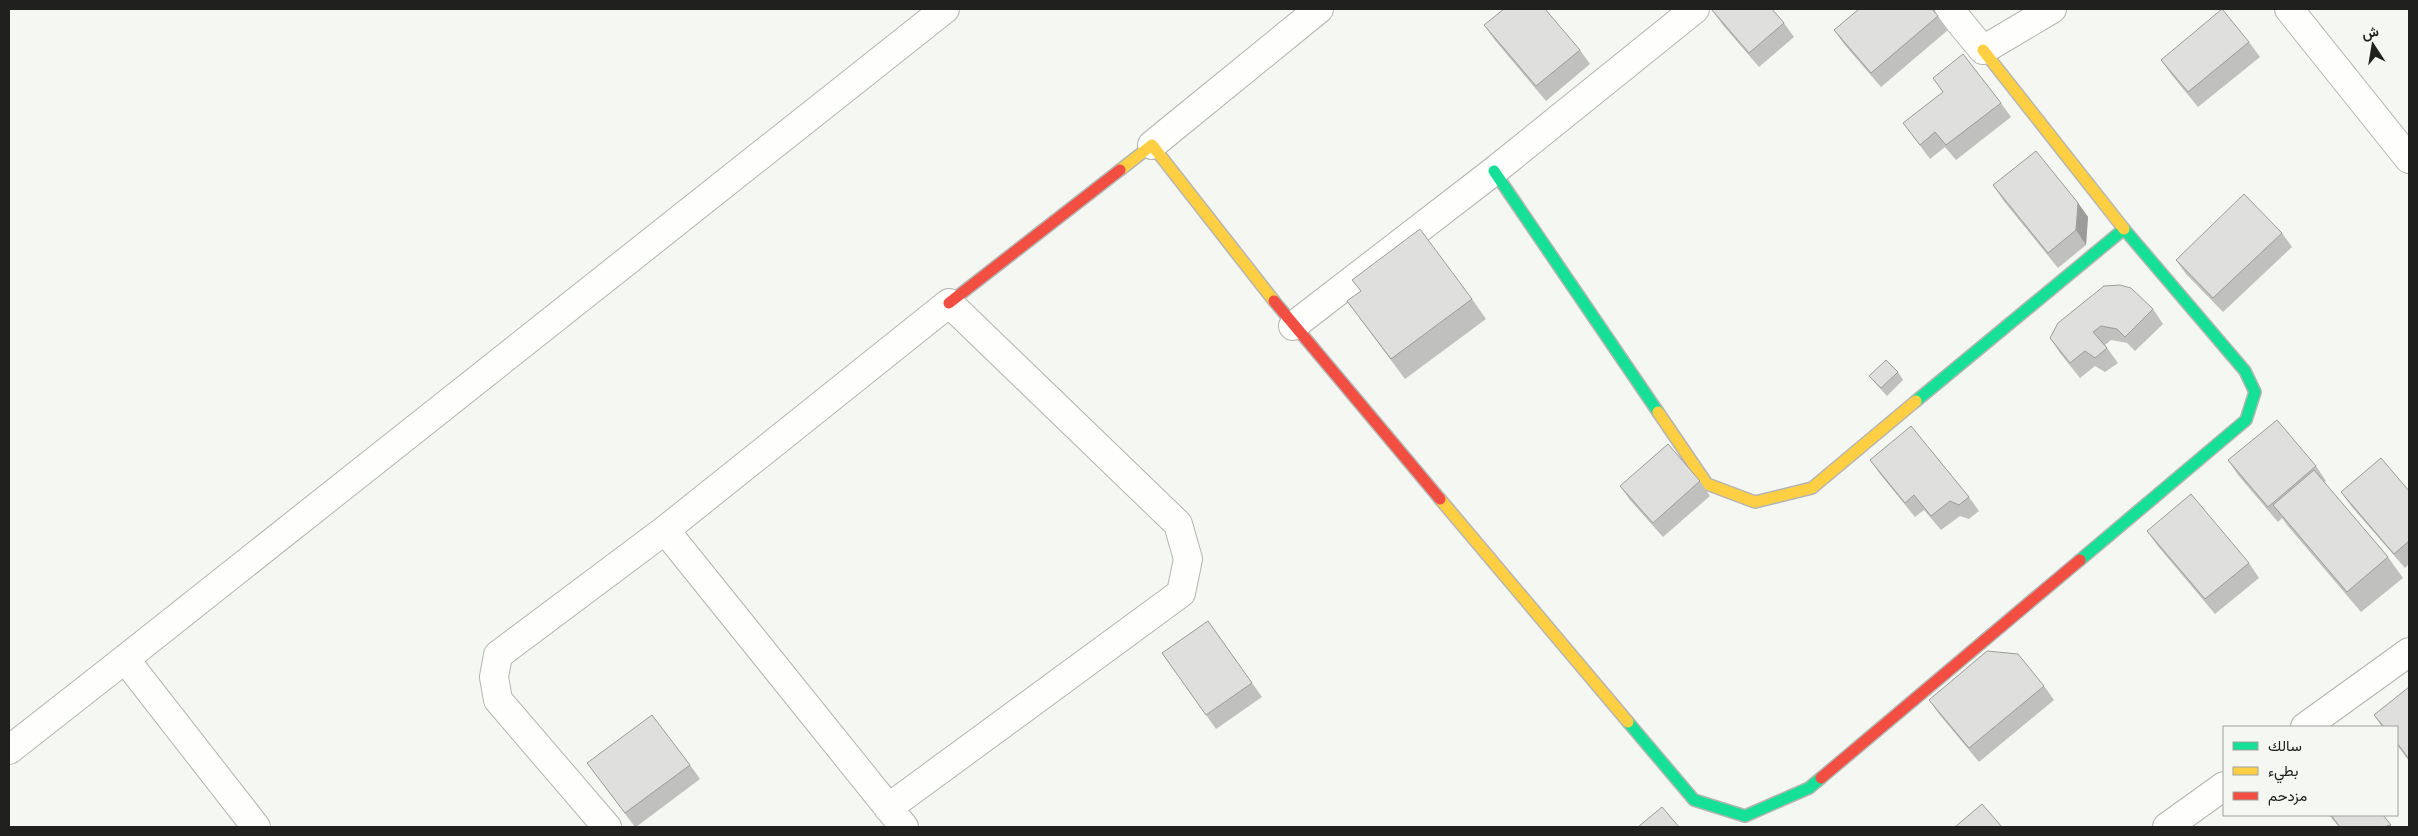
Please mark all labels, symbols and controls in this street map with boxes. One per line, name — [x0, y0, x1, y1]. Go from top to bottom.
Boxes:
north arrow — [2348, 20, 2398, 70]
text: ش — [2360, 22, 2381, 43]
legend — [2223, 726, 2398, 816]
text: سالك — [2268, 737, 2302, 755]
text: بطيء — [2268, 762, 2298, 784]
text: مزدحم — [2268, 787, 2307, 806]

